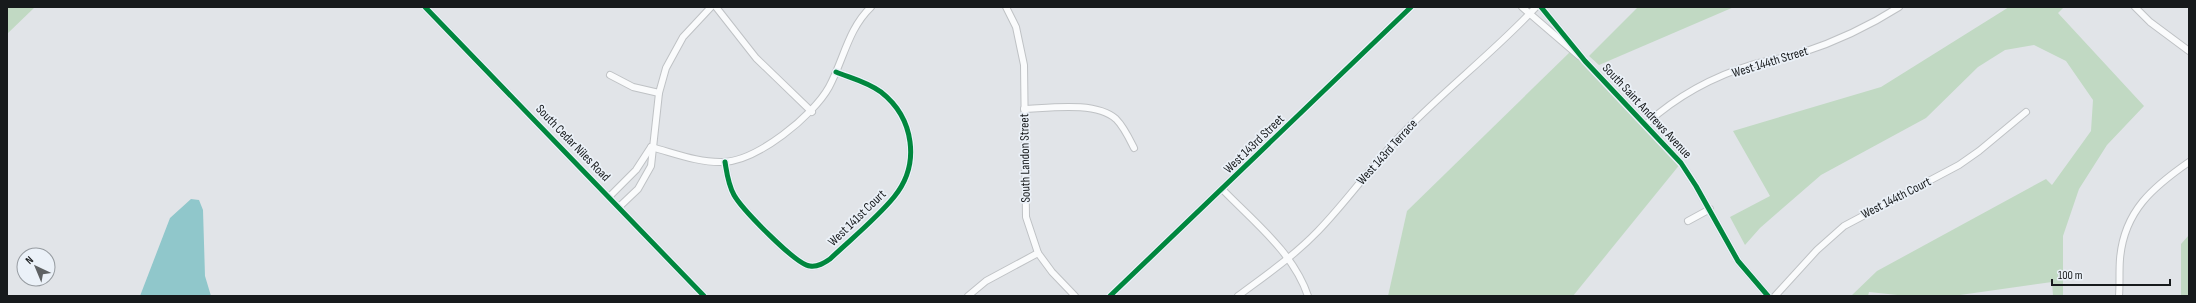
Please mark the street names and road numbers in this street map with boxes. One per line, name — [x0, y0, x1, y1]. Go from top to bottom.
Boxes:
street label: West 144th Street — [1730, 43, 1810, 81]
street label: South Saint Andrews Avenue — [1599, 60, 1695, 162]
street label: South Cedar Niles Road — [532, 101, 614, 185]
street label: West 143rd Street — [1220, 111, 1288, 177]
street label: South Landon Street — [1016, 113, 1034, 203]
street label: West 143rd Terrace — [1353, 116, 1421, 188]
street label: West 144th Court — [1858, 174, 1934, 222]
street label: West 141st Court — [825, 186, 889, 250]

